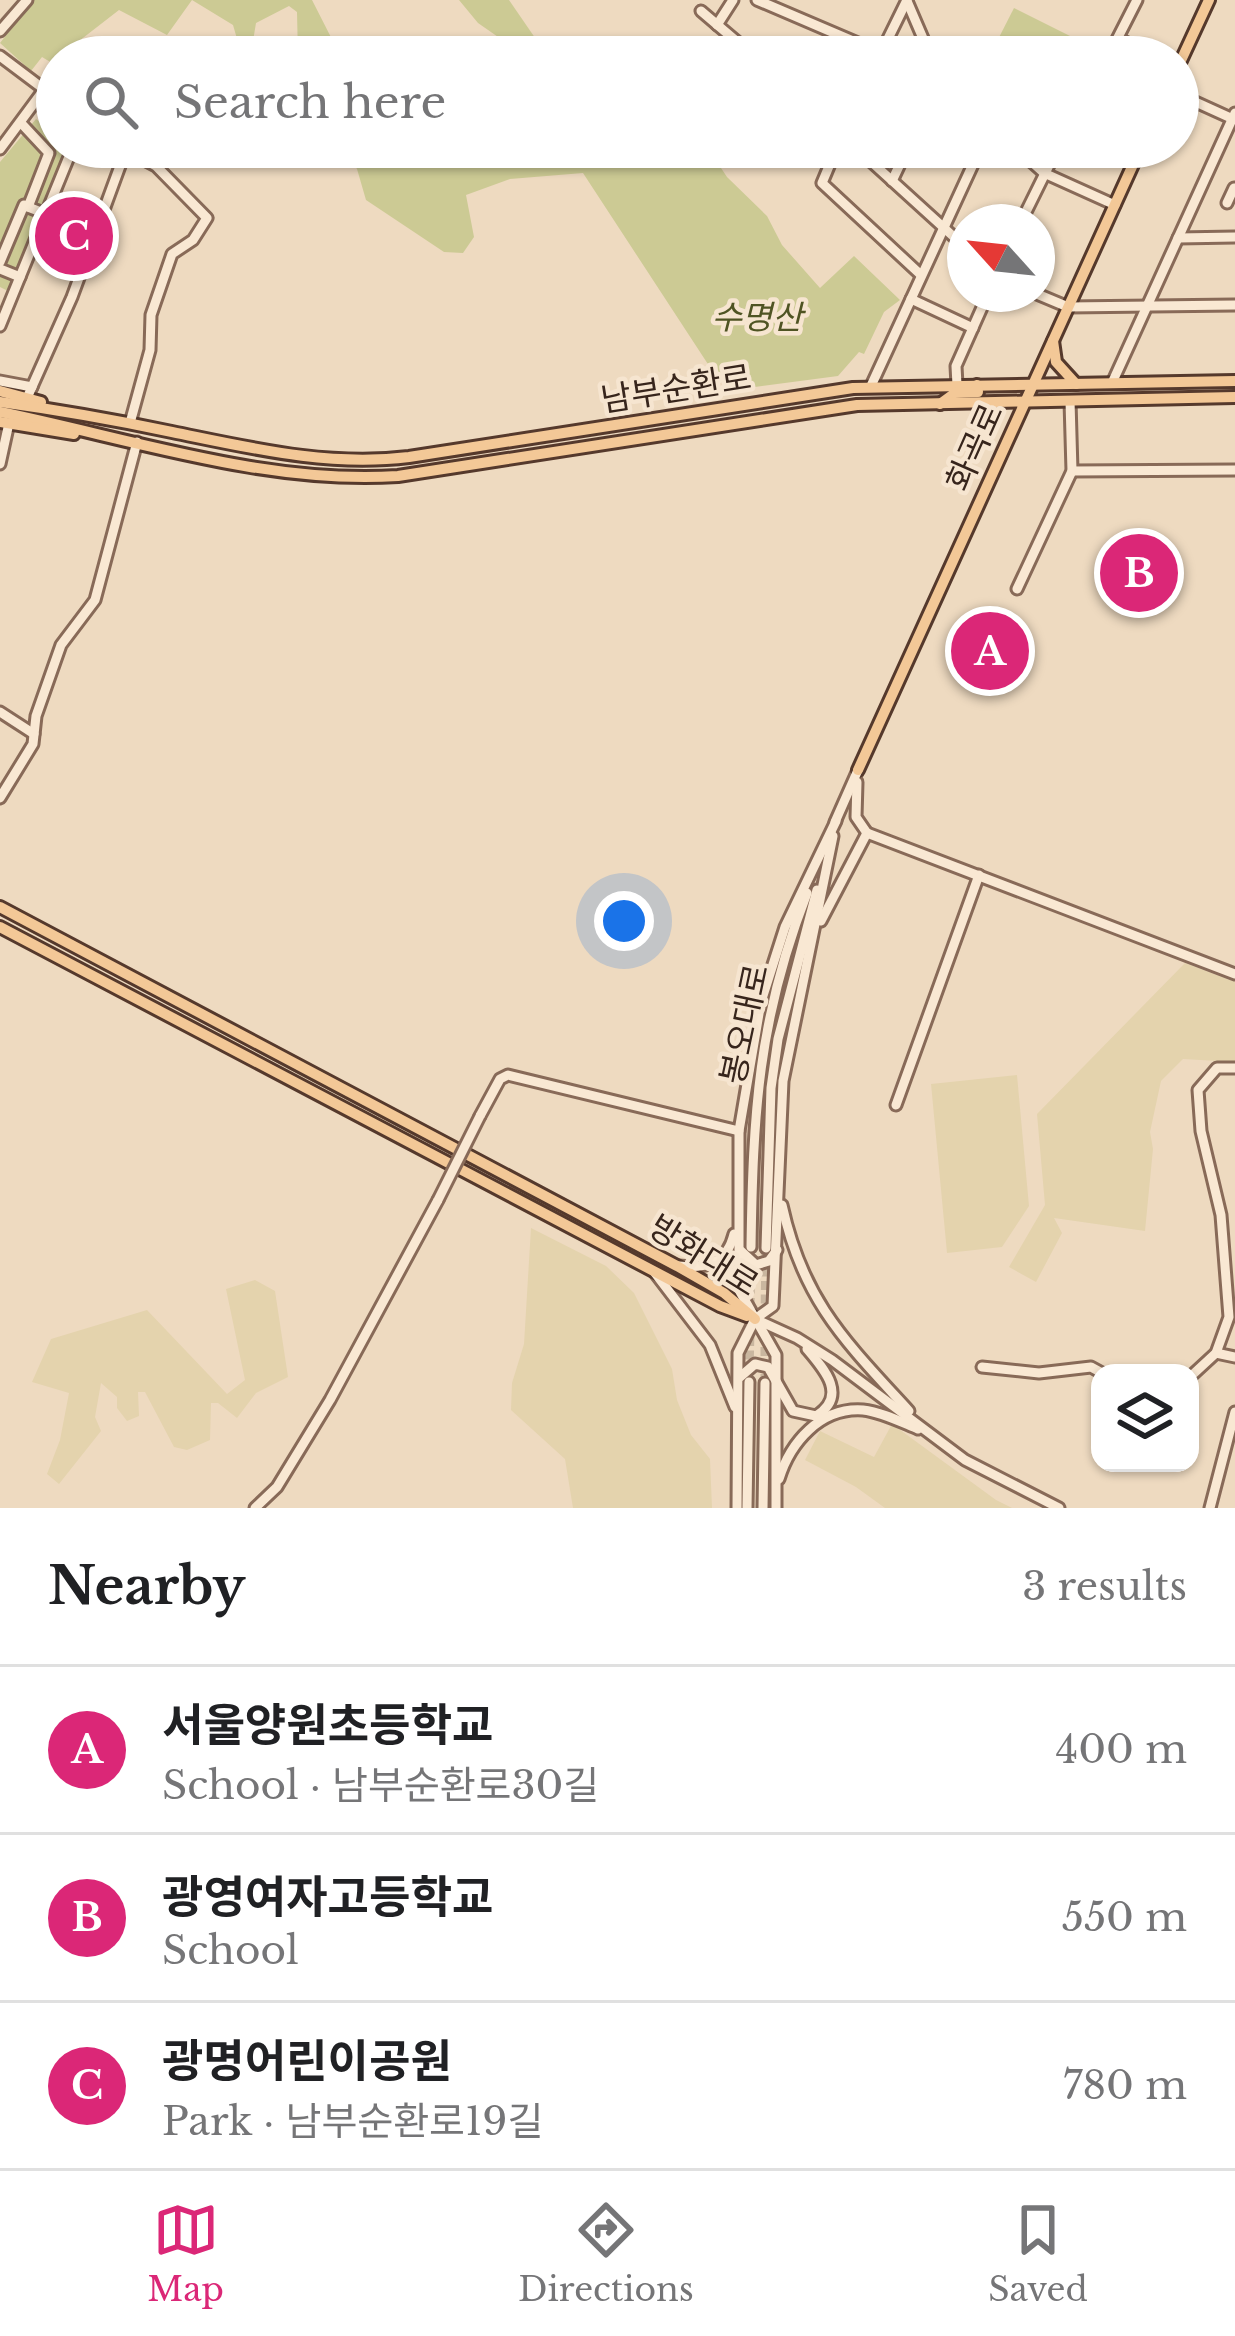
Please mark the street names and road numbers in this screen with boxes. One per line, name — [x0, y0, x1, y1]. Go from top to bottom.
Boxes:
street label: 남부순환로 — [598, 356, 754, 421]
street label: 화곡로 — [937, 397, 1012, 497]
street label: 봉오대로 — [712, 960, 777, 1088]
street label: 방화대로 — [641, 1206, 766, 1305]

